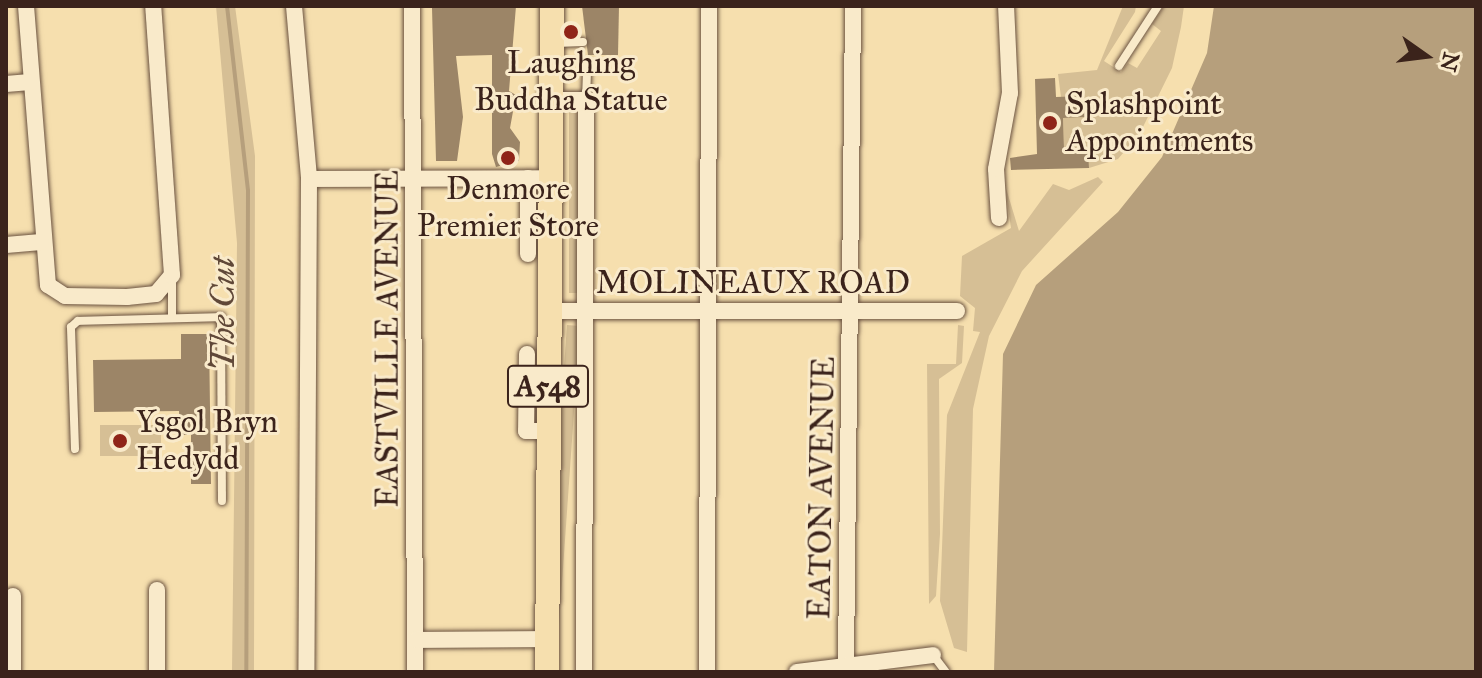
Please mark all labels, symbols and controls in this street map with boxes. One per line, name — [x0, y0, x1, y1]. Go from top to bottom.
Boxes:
north arrow — [1386, 16, 1466, 96]
marker: Laughing Buddha Statue — [562, 23, 580, 41]
place label: Laughing Buddha Statue — [474, 45, 668, 120]
text: N — [1434, 50, 1465, 74]
place label: Splashpoint Appointments — [1066, 86, 1254, 161]
marker: Splashpoint Appointments — [1041, 114, 1059, 132]
marker: Denmore Premier Store — [499, 149, 517, 167]
street label: EASTVILLE AVENUE — [369, 170, 407, 508]
place label: Denmore Premier Store — [417, 171, 599, 246]
water label: The Cut — [203, 257, 243, 371]
street label: MOLINEAUX ROAD — [596, 264, 910, 302]
street label: EATON AVENUE — [801, 356, 843, 620]
road number: A548 — [506, 360, 590, 412]
place label: Ysgol Bryn Hedydd — [136, 404, 278, 479]
marker: Ysgol Bryn Hedydd — [111, 432, 129, 450]

